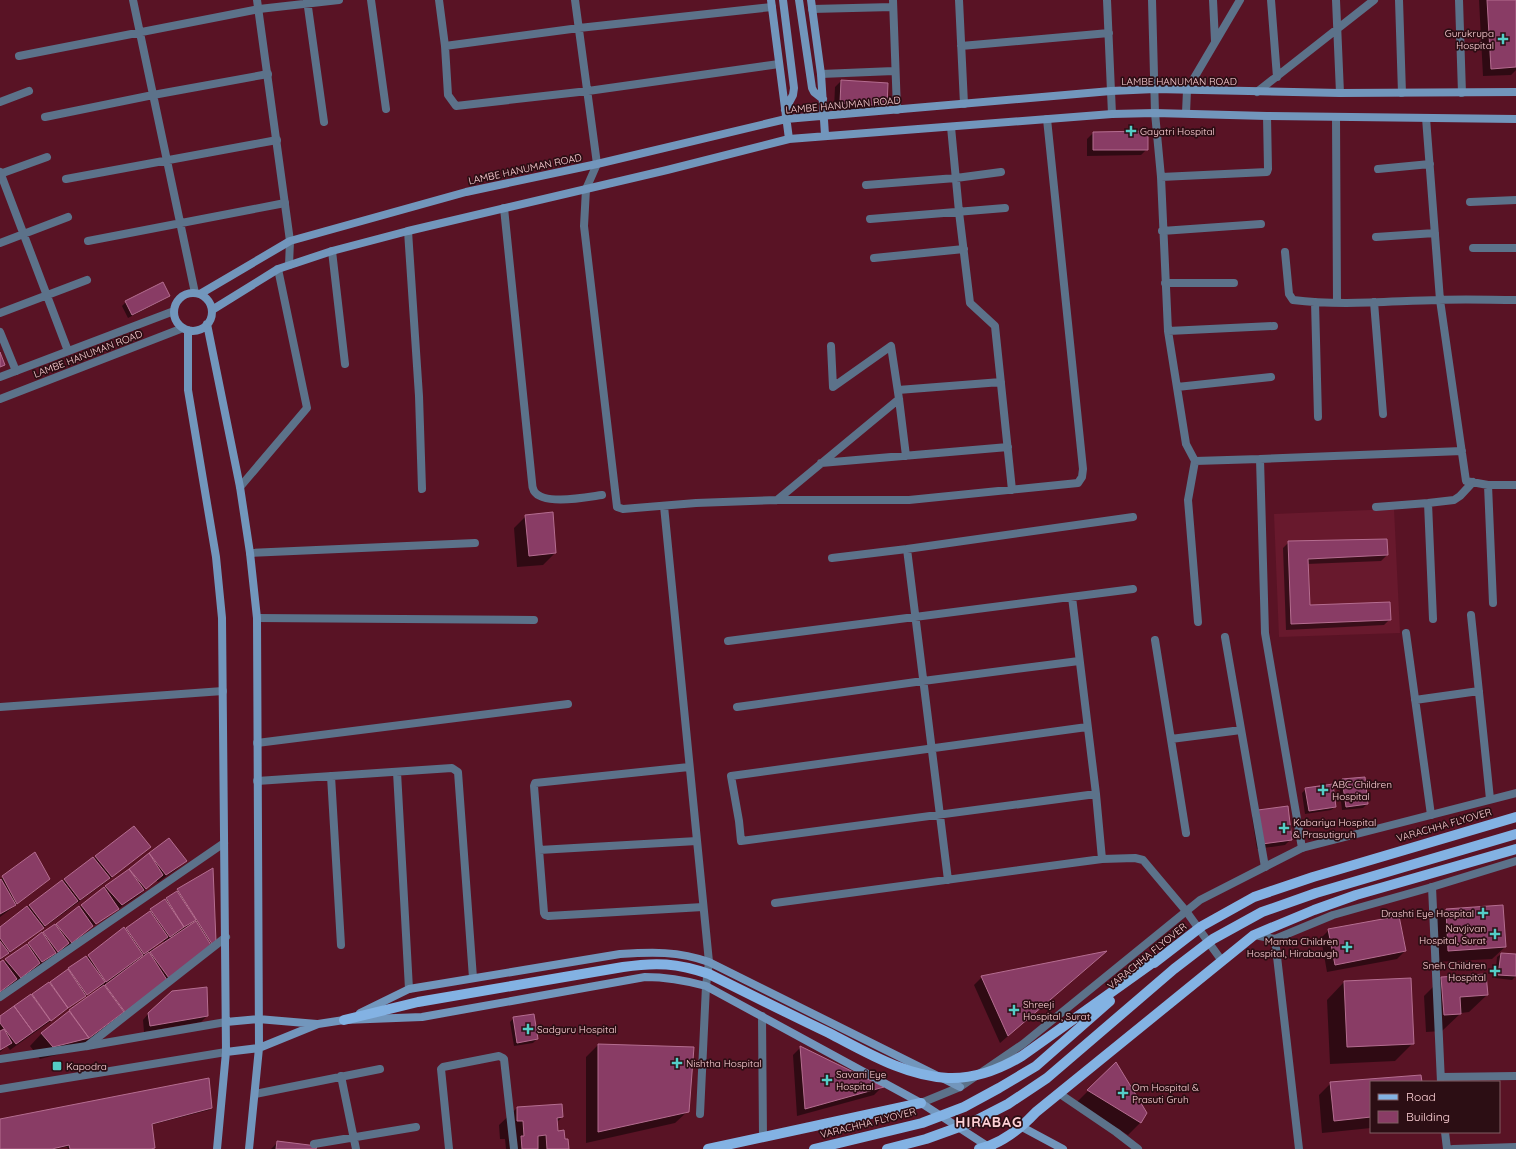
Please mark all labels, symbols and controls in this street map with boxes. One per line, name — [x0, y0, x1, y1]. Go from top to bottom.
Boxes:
place label: Gurukrupa Hospital — [1445, 27, 1494, 52]
marker: Gurukrupa Hospital — [1497, 33, 1509, 45]
street label: LAMBE HANUMAN ROAD — [1121, 75, 1237, 88]
street label: LAMBE HANUMAN ROAD — [785, 93, 901, 117]
marker: Gayatri Hospital — [1125, 125, 1137, 137]
place label: Gayatri Hospital — [1140, 125, 1215, 138]
street label: LAMBE HANUMAN ROAD — [467, 151, 583, 187]
street label: LAMBE HANUMAN ROAD — [32, 327, 144, 381]
place label: ABC Children Hospital — [1332, 778, 1392, 803]
marker: ABC Children Hospital — [1317, 784, 1329, 796]
street label: VARACHHA FLYOVER — [1395, 805, 1493, 845]
place label: Kabariya Hospital & Prasutigruh — [1293, 816, 1376, 841]
marker: Kabariya Hospital & Prasutigruh — [1278, 822, 1290, 834]
place label: Drashti Eye Hospital — [1381, 907, 1474, 920]
marker: Drashti Eye Hospital — [1477, 907, 1489, 919]
street label: VARACHHA FLYOVER — [1105, 920, 1190, 992]
place label: Navjivan Hospital, Surat — [1419, 922, 1487, 947]
marker: Navjivan Hospital, Surat — [1489, 928, 1501, 940]
place label: Mamta Children Hospital, Hirabaugh — [1247, 935, 1338, 960]
marker: Mamta Children Hospital, Hirabaugh — [1341, 941, 1353, 953]
place label: Sneh Children Hospital — [1423, 959, 1486, 984]
marker: Sneh Children Hospital — [1489, 965, 1501, 977]
place label: Shreeji Hospital, Surat — [1023, 998, 1091, 1023]
marker: Shreeji Hospital, Surat — [1008, 1004, 1020, 1016]
marker: Sadguru Hospital — [522, 1023, 534, 1035]
place label: Sadguru Hospital — [537, 1023, 617, 1036]
marker: Nishtha Hospital — [671, 1057, 683, 1069]
place label: Nishtha Hospital — [686, 1057, 762, 1070]
marker: Kapodra — [51, 1060, 63, 1072]
place label: Kapodra — [66, 1060, 107, 1073]
place label: Savani Eye Hospital — [836, 1068, 887, 1093]
marker: Savani Eye Hospital — [821, 1074, 833, 1086]
place label: Om Hospital & Prasuti Gruh — [1132, 1081, 1199, 1106]
legend — [1370, 1081, 1500, 1133]
marker: Om Hospital & Prasuti Gruh — [1117, 1087, 1129, 1099]
text: Road — [1406, 1089, 1436, 1104]
street label: VARACHHA FLYOVER — [819, 1105, 918, 1141]
text: Building — [1406, 1109, 1450, 1124]
district label: HIRABAG — [955, 1113, 1023, 1131]

